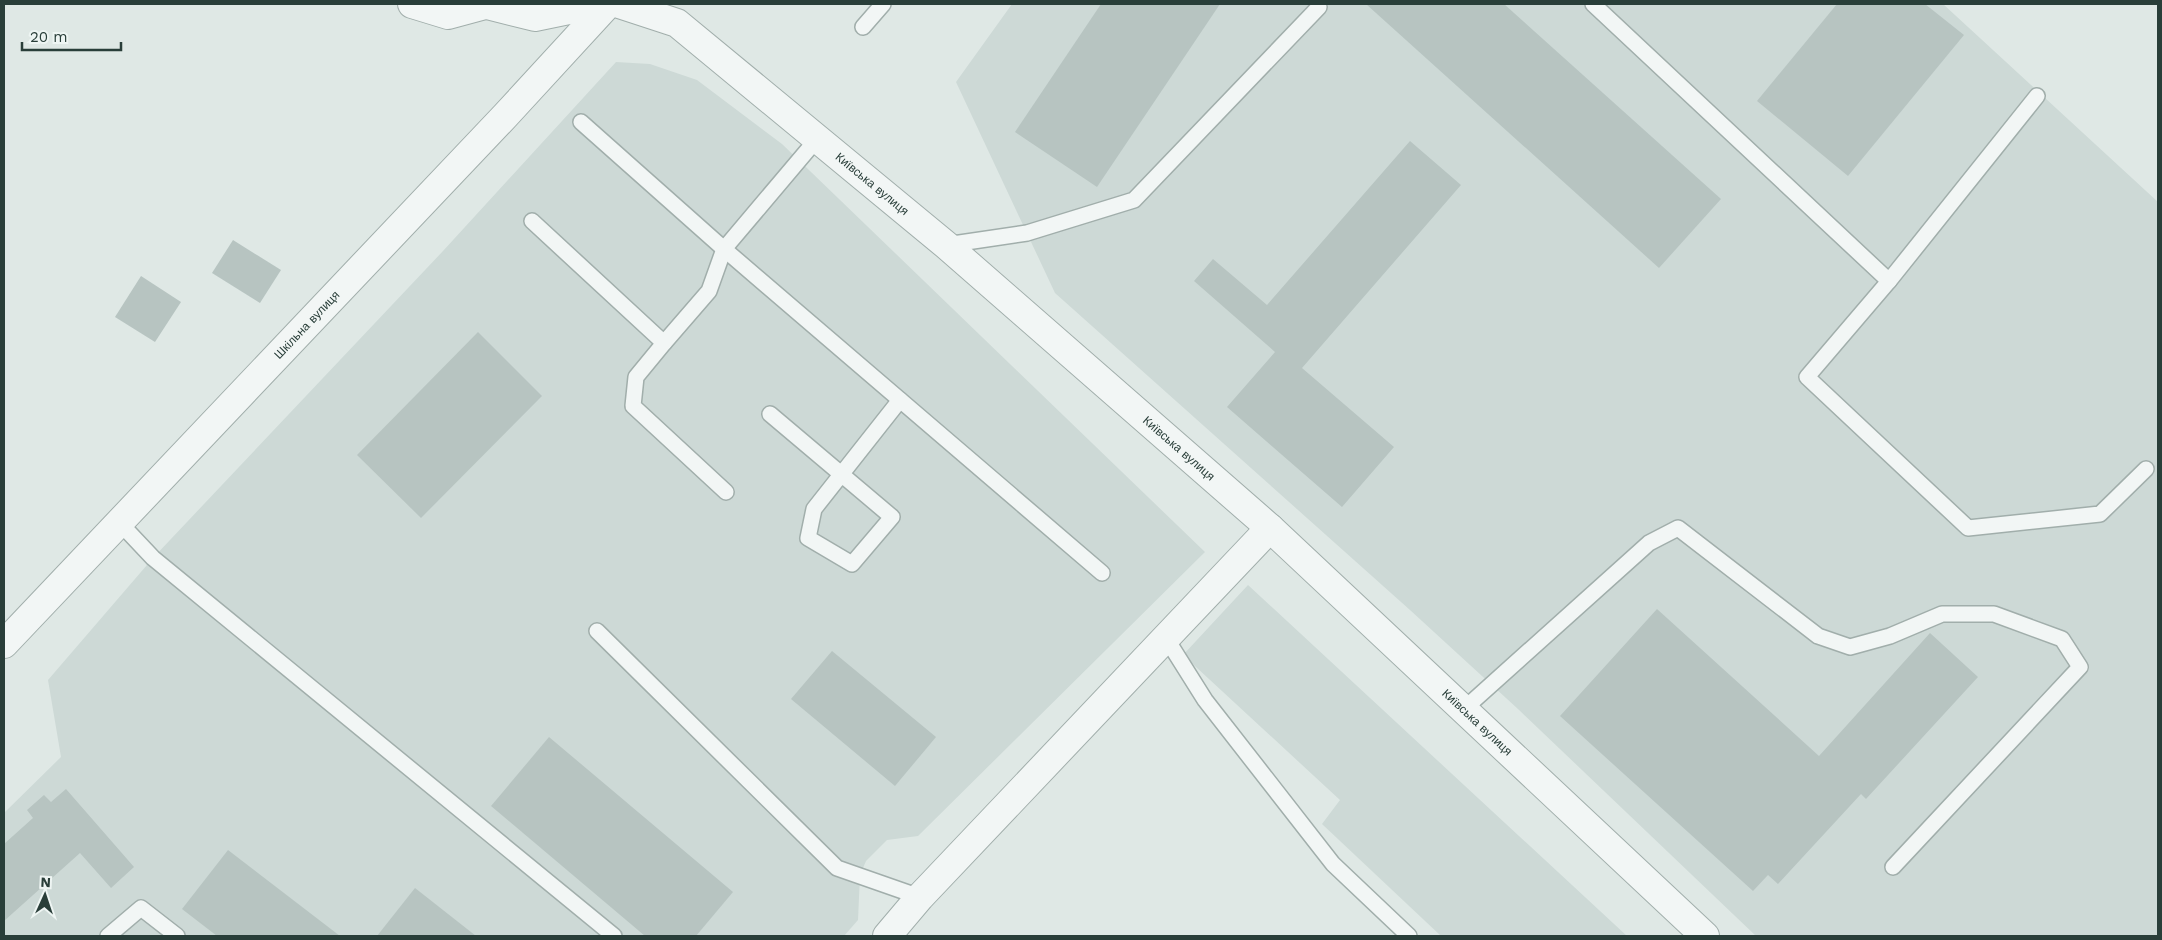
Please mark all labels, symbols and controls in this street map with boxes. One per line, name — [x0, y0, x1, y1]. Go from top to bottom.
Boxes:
scale bar — [22, 20, 121, 52]
text: 20 m — [30, 28, 68, 46]
street label: Київська вулиця — [833, 150, 912, 218]
street label: Шкільна вулиця — [271, 288, 342, 362]
street label: Київська вулиця — [1140, 413, 1218, 484]
street label: Київська вулиця — [1439, 686, 1515, 758]
north arrow — [20, 870, 70, 920]
text: N — [40, 874, 51, 890]

